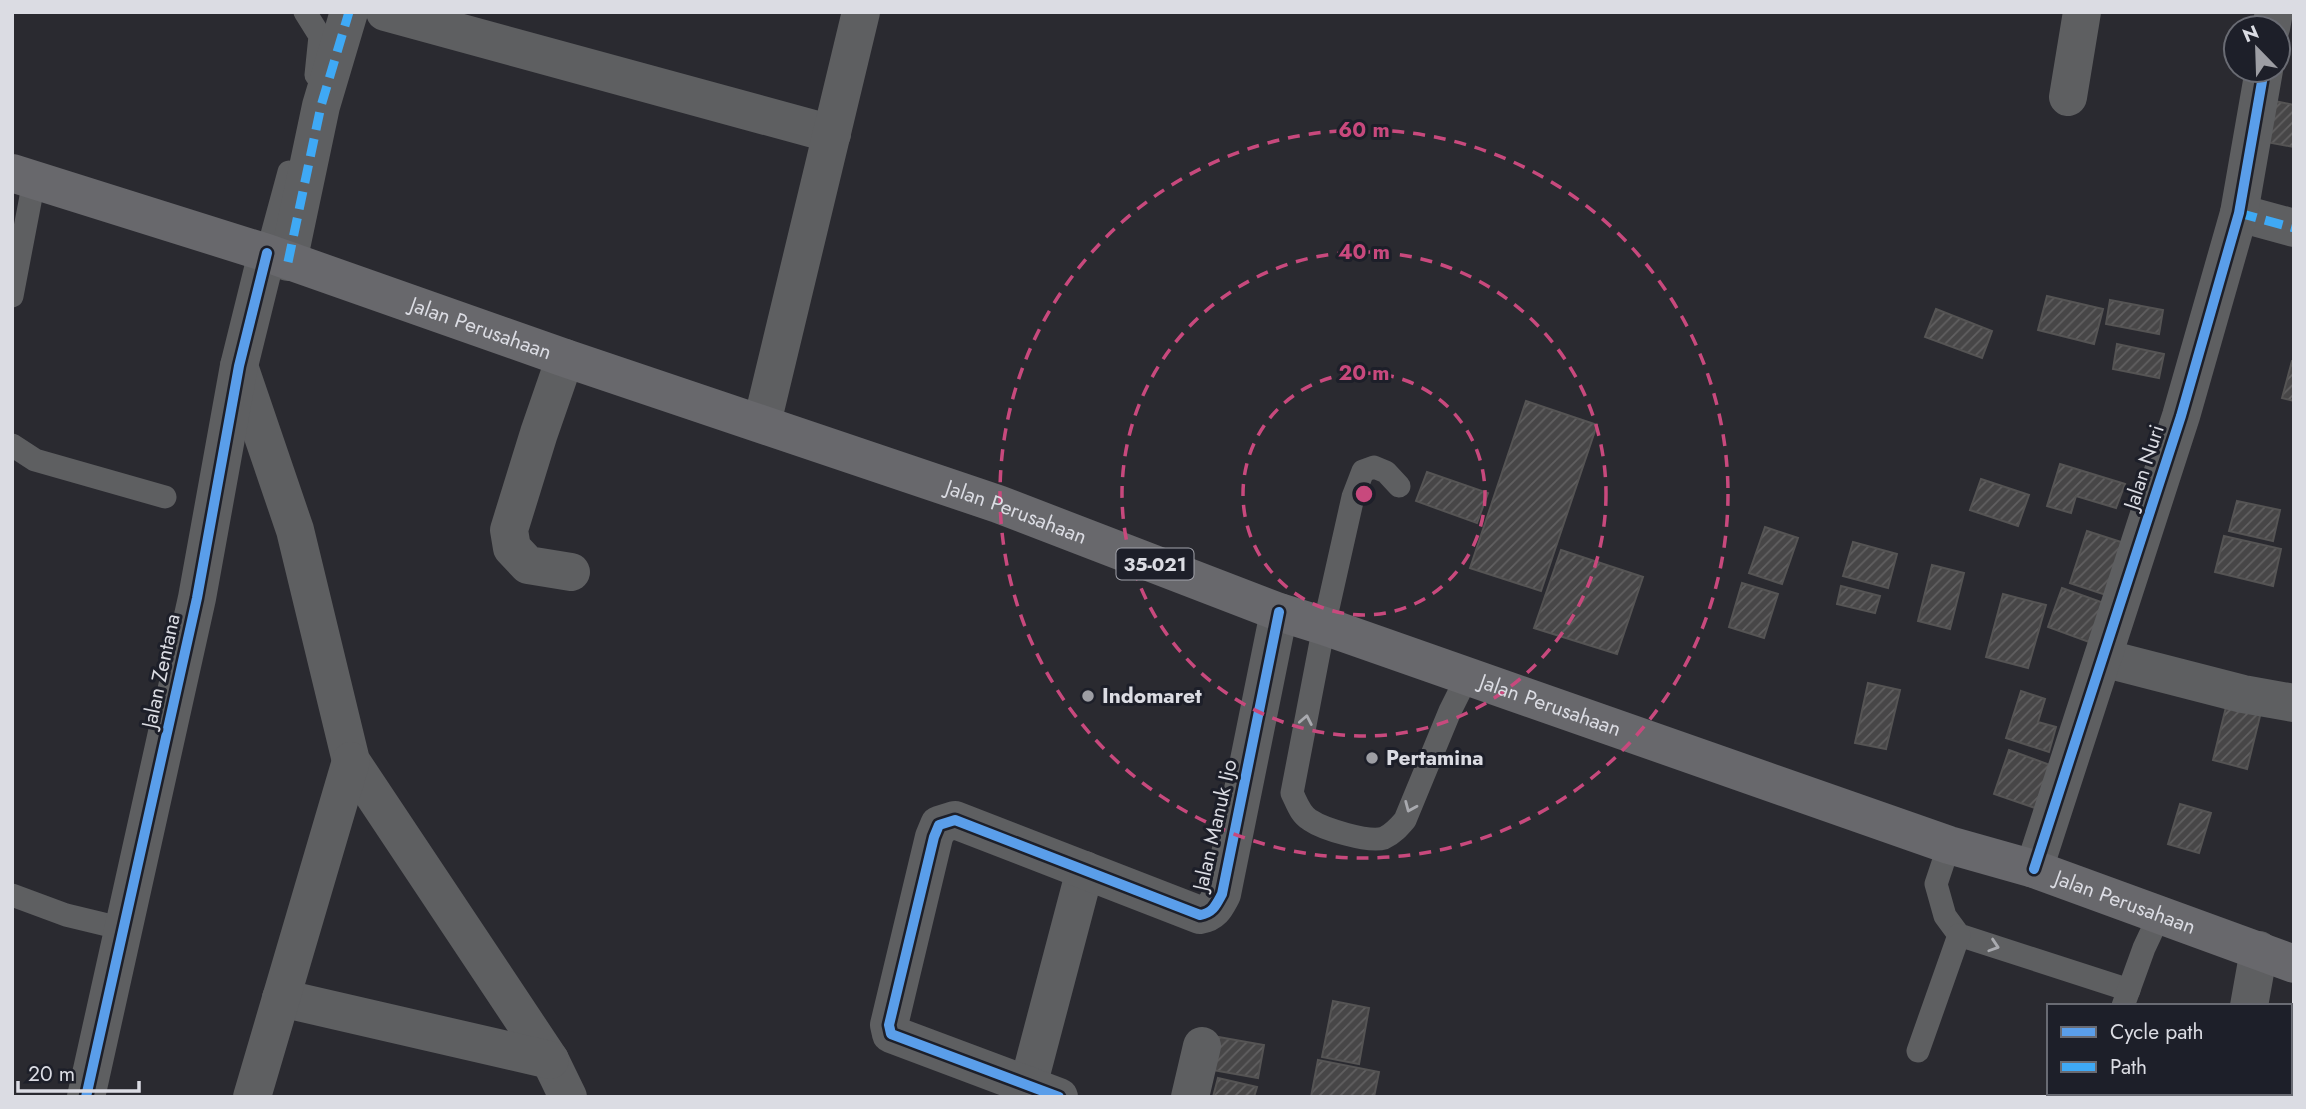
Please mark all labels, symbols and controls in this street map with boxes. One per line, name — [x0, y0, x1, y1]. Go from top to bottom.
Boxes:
north arrow — [2222, 14, 2292, 84]
text: N — [2238, 18, 2263, 49]
text: 60 m — [1338, 115, 1390, 145]
text: 40 m — [1338, 237, 1390, 267]
street label: Jalan Perusahaan — [403, 289, 556, 367]
text: 20 m — [1338, 358, 1390, 388]
street label: Jalan Nuri — [2115, 421, 2172, 516]
street label: Jalan Perusahaan — [939, 471, 1091, 552]
centre of rings — [1352, 482, 1376, 506]
road number: 35-021 — [1116, 548, 1194, 580]
street label: Jalan Zentana — [134, 611, 188, 734]
street label: Jalan Perusahaan — [1472, 666, 1625, 744]
place label: Indomaret — [1102, 681, 1202, 711]
marker: Indomaret — [1080, 688, 1096, 704]
one-way arrow — [1298, 714, 1313, 726]
place label: Pertamina — [1386, 743, 1484, 773]
marker: Pertamina — [1364, 750, 1380, 766]
street label: Jalan Manuk Ijo — [1185, 756, 1245, 897]
one-way arrow — [1405, 800, 1419, 812]
street label: Jalan Perusahaan — [2048, 862, 2200, 942]
one-way arrow — [1987, 938, 1999, 952]
legend — [2047, 1004, 2292, 1095]
text: Cycle path — [2110, 1017, 2203, 1047]
scale bar — [18, 1050, 138, 1094]
text: Path — [2110, 1052, 2147, 1082]
text: 20 m — [28, 1059, 75, 1089]

